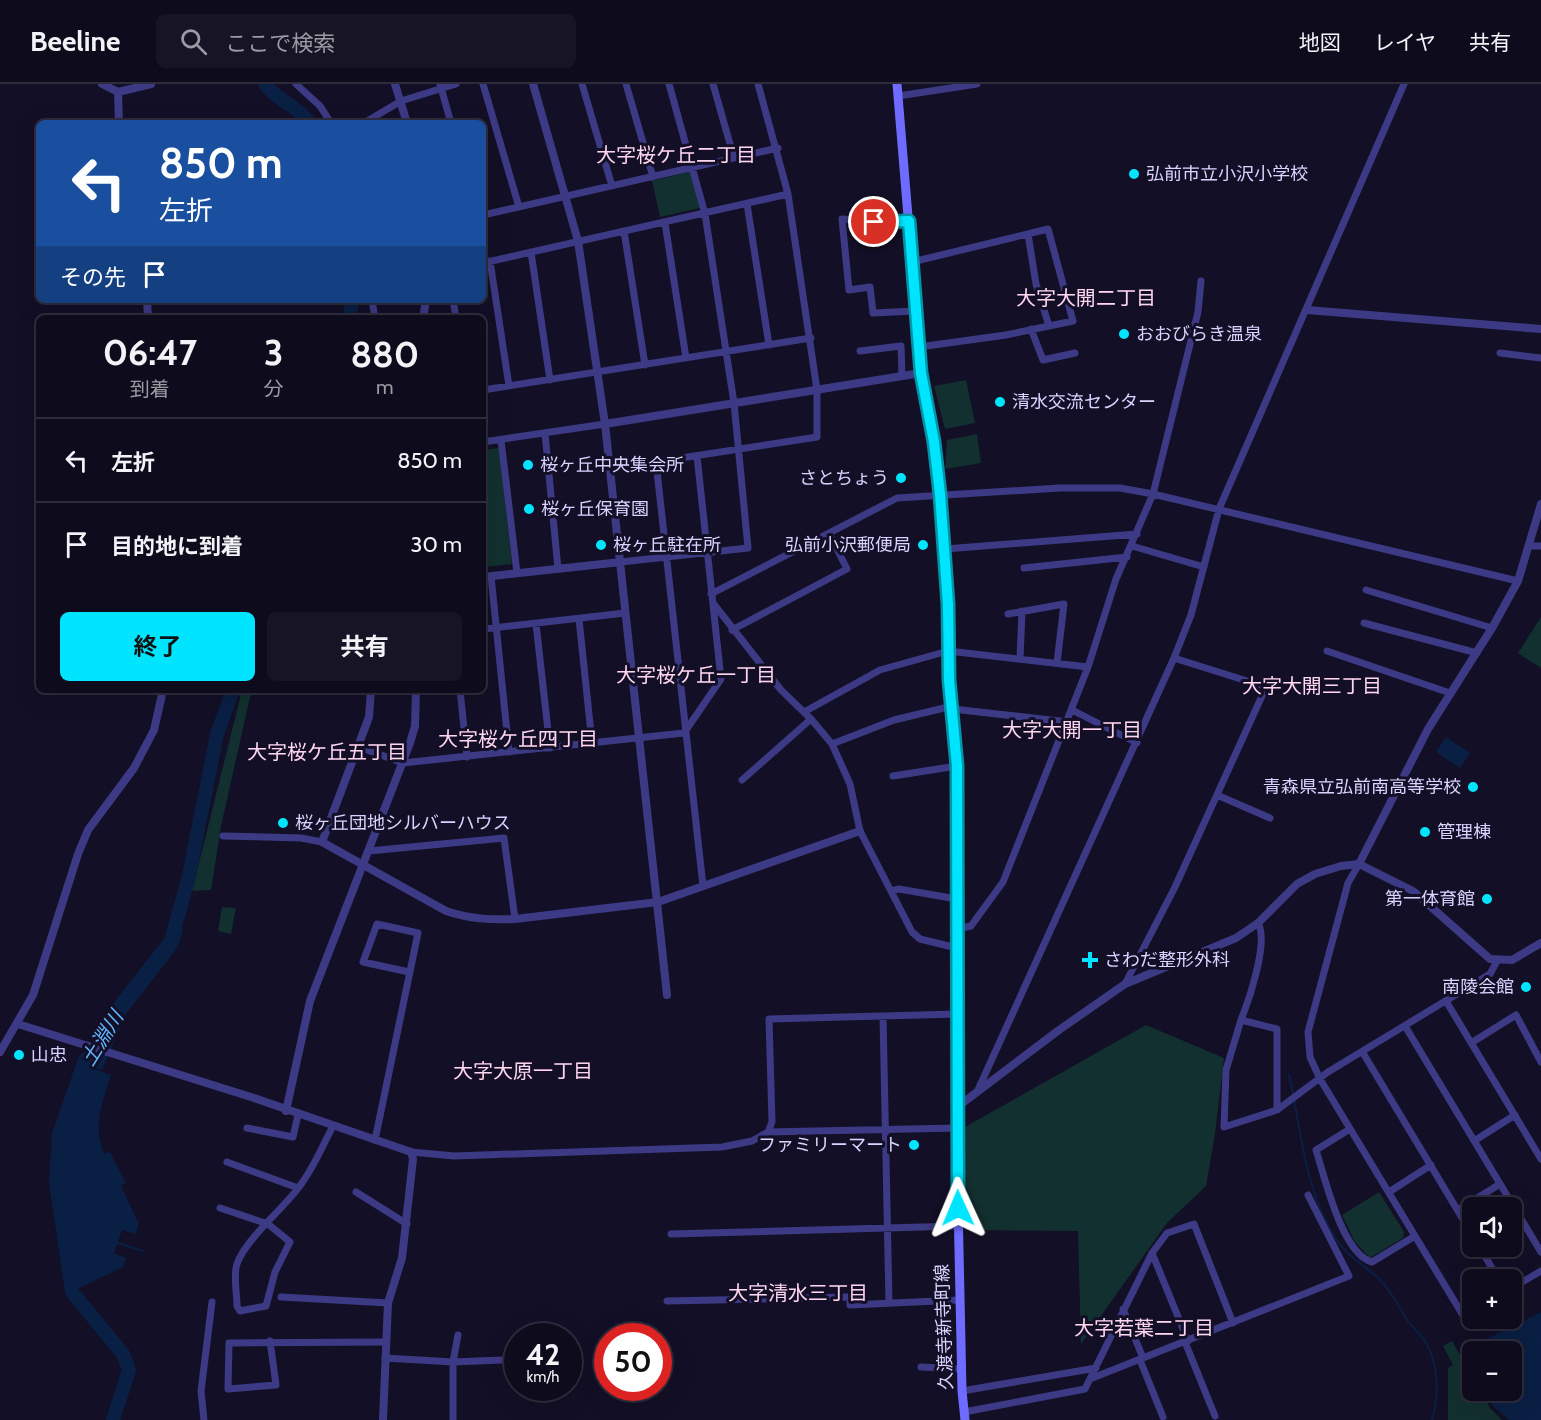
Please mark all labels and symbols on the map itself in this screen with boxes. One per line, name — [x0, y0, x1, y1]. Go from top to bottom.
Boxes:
district label: 大字桜ケ丘二丁目 — [596, 143, 756, 167]
place label: 弘前市立小沢小学校 — [1146, 163, 1308, 185]
marker: 弘前市立小沢小学校 — [1127, 167, 1141, 181]
pin — [848, 196, 899, 247]
district label: 大字大開二丁目 — [1016, 286, 1156, 310]
place label: おおびらき温泉 — [1136, 323, 1262, 345]
marker: おおびらき温泉 — [1117, 327, 1131, 341]
place label: 清水交流センター — [1012, 391, 1156, 413]
marker: 清水交流センター — [993, 395, 1007, 409]
place label: 桜ヶ丘中央集会所 — [540, 454, 684, 476]
marker: 桜ヶ丘中央集会所 — [521, 458, 535, 472]
place label: さとちょう — [799, 467, 889, 489]
marker: さとちょう — [894, 471, 908, 485]
place label: 桜ヶ丘保育園 — [541, 498, 649, 520]
marker: 桜ヶ丘保育園 — [522, 502, 536, 516]
place label: 桜ヶ丘駐在所 — [613, 534, 721, 556]
place label: 弘前小沢郵便局 — [785, 534, 911, 556]
marker: 桜ヶ丘駐在所 — [594, 538, 608, 552]
marker: 弘前小沢郵便局 — [916, 538, 930, 552]
district label: 大字桜ケ丘一丁目 — [616, 663, 776, 687]
district label: 大字大開三丁目 — [1242, 674, 1382, 698]
district label: 大字大開一丁目 — [1002, 718, 1142, 742]
district label: 大字桜ケ丘四丁目 — [438, 727, 598, 751]
district label: 大字桜ケ丘五丁目 — [247, 740, 407, 764]
place label: 青森県立弘前南高等学校 — [1263, 776, 1461, 798]
marker: 青森県立弘前南高等学校 — [1466, 780, 1480, 794]
place label: 桜ヶ丘団地シルバーハウス — [295, 812, 511, 834]
marker: 桜ヶ丘団地シルバーハウス — [276, 816, 290, 830]
place label: 管理棟 — [1437, 821, 1491, 843]
marker: 管理棟 — [1418, 825, 1432, 839]
place label: 第一体育館 — [1385, 888, 1475, 910]
marker: 第一体育館 — [1480, 892, 1494, 906]
place label: さわだ整形外科 — [1104, 949, 1230, 971]
marker: さわだ整形外科 — [1081, 951, 1099, 969]
place label: 南陵会館 — [1442, 976, 1514, 998]
marker: 南陵会館 — [1519, 980, 1533, 994]
water label: 土淵川 — [76, 1005, 129, 1070]
place label: 山忠 — [31, 1044, 67, 1066]
marker: 山忠 — [12, 1048, 26, 1062]
district label: 大字大原一丁目 — [453, 1059, 593, 1083]
place label: ファミリーマート — [758, 1134, 902, 1156]
marker: ファミリーマート — [907, 1138, 921, 1152]
position arrow — [926, 1176, 990, 1240]
street label: 久渡寺新寺町線 — [931, 1264, 957, 1390]
district label: 大字清水三丁目 — [728, 1281, 868, 1305]
district label: 大字若葉二丁目 — [1074, 1316, 1214, 1340]
speed limit sign: 50 — [594, 1323, 672, 1401]

